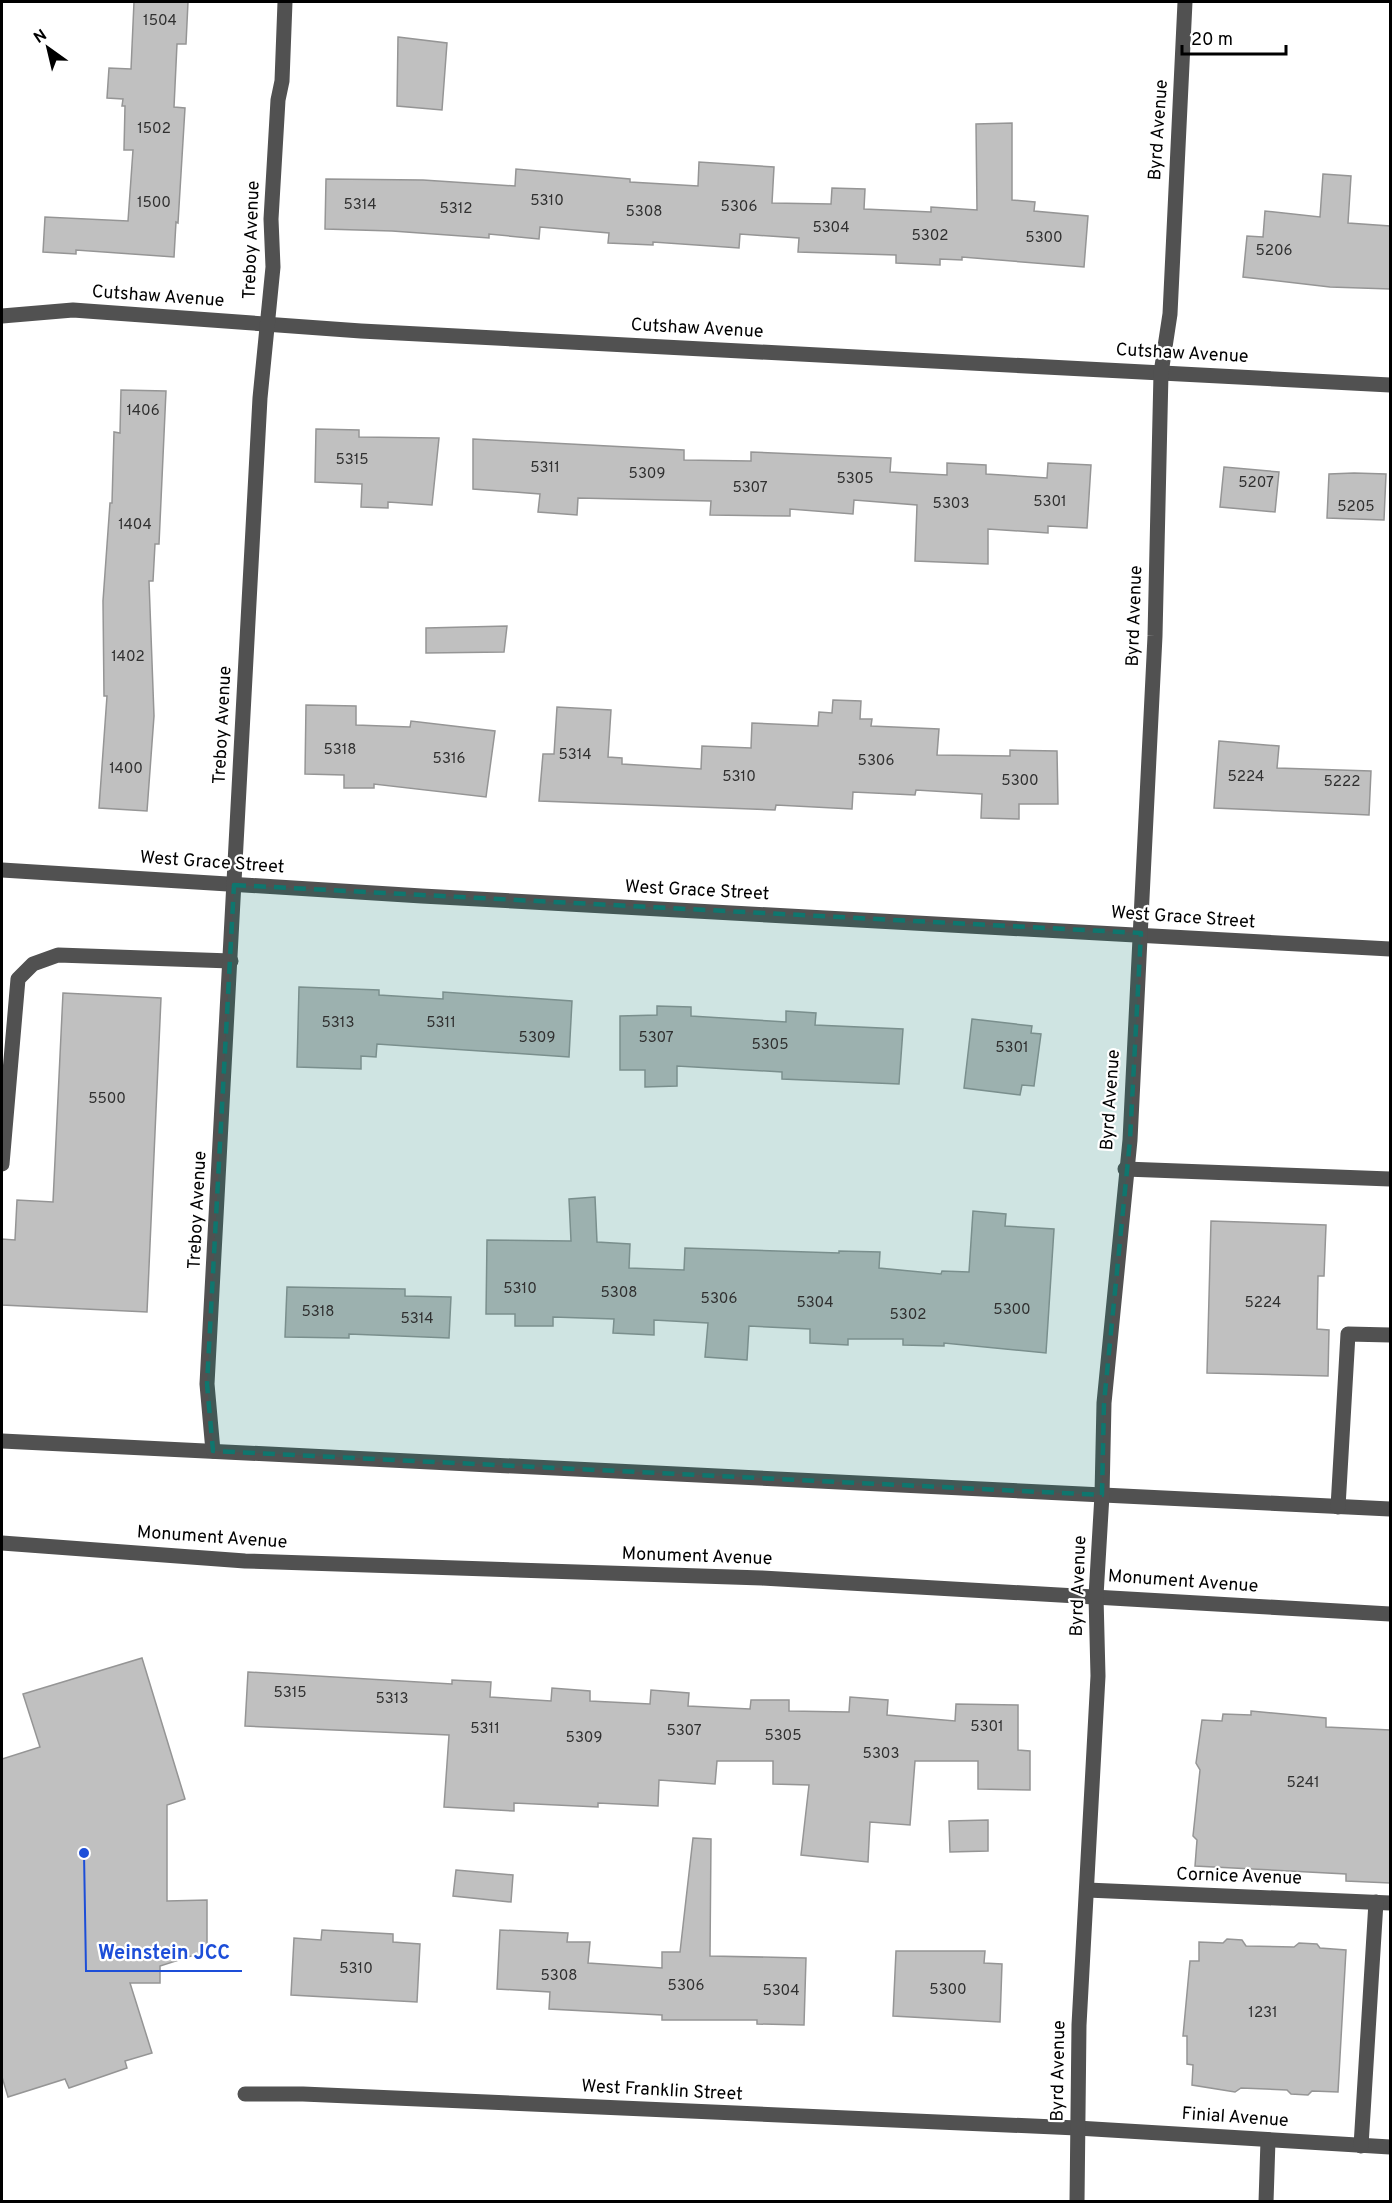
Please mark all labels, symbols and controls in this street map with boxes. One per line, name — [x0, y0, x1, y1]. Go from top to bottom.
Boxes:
house number: 1504 — [143, 12, 177, 31]
north arrow — [18, 18, 78, 78]
scale bar — [1182, 18, 1286, 56]
text: N — [30, 26, 51, 49]
text: 20 m — [1191, 29, 1233, 52]
street label: Byrd Avenue — [1144, 79, 1174, 181]
house number: 1502 — [137, 120, 171, 139]
street label: Treboy Avenue — [238, 180, 266, 300]
house number: 5310 — [530, 192, 564, 211]
house number: 1500 — [137, 194, 171, 213]
house number: 5314 — [344, 196, 376, 215]
house number: 5306 — [721, 198, 757, 217]
house number: 5312 — [439, 200, 473, 219]
house number: 5308 — [626, 203, 663, 222]
house number: 5304 — [812, 219, 850, 238]
house number: 5302 — [911, 227, 949, 246]
house number: 5300 — [1025, 229, 1063, 248]
house number: 5206 — [1255, 242, 1293, 261]
street label: Cutshaw Avenue — [91, 281, 225, 313]
street label: Cutshaw Avenue — [630, 314, 764, 344]
street label: Cutshaw Avenue — [1115, 339, 1249, 369]
house number: 1406 — [126, 402, 160, 421]
house number: 5315 — [335, 451, 369, 470]
house number: 5311 — [530, 459, 560, 478]
house number: 5309 — [629, 465, 665, 484]
house number: 5305 — [836, 470, 874, 489]
house number: 5207 — [1238, 474, 1274, 493]
house number: 5307 — [732, 479, 768, 498]
house number: 5301 — [1033, 493, 1067, 512]
house number: 5303 — [933, 495, 969, 514]
house number: 5205 — [1337, 498, 1375, 517]
house number: 1404 — [118, 516, 152, 535]
street label: Byrd Avenue — [1122, 565, 1148, 667]
house number: 1402 — [111, 648, 145, 667]
street label: Treboy Avenue — [208, 665, 238, 785]
house number: 5318 — [323, 741, 357, 760]
house number: 5314 — [559, 746, 591, 765]
house number: 5316 — [433, 750, 465, 769]
house number: 5306 — [858, 752, 894, 771]
house number: 1400 — [109, 760, 143, 779]
house number: 5310 — [722, 768, 756, 787]
house number: 5224 — [1228, 768, 1264, 787]
house number: 5300 — [1001, 772, 1039, 791]
house number: 5222 — [1324, 773, 1360, 792]
street label: West Grace Street — [139, 846, 285, 880]
street label: West Grace Street — [624, 876, 770, 906]
street label: West Grace Street — [1110, 901, 1256, 935]
house number: 5313 — [322, 1014, 354, 1033]
house number: 5311 — [426, 1014, 456, 1033]
house number: 5309 — [519, 1029, 555, 1048]
house number: 5307 — [638, 1029, 674, 1048]
house number: 5305 — [751, 1036, 789, 1055]
house number: 5301 — [995, 1039, 1029, 1058]
street label: Byrd Avenue — [1096, 1049, 1126, 1151]
house number: 5500 — [88, 1090, 126, 1109]
street label: Treboy Avenue — [183, 1150, 213, 1270]
house number: 5310 — [503, 1280, 537, 1299]
house number: 5308 — [601, 1284, 638, 1303]
house number: 5306 — [701, 1290, 737, 1309]
house number: 5304 — [796, 1294, 834, 1313]
house number: 5224 — [1245, 1294, 1281, 1313]
house number: 5300 — [993, 1301, 1031, 1320]
house number: 5318 — [301, 1303, 335, 1322]
house number: 5302 — [889, 1306, 927, 1325]
house number: 5314 — [401, 1310, 433, 1329]
street label: Monument Avenue — [136, 1521, 288, 1555]
street label: Byrd Avenue — [1066, 1535, 1092, 1637]
street label: Monument Avenue — [621, 1543, 773, 1571]
street label: Monument Avenue — [1107, 1565, 1259, 1599]
house number: 5315 — [273, 1684, 307, 1703]
house number: 5313 — [376, 1690, 408, 1709]
house number: 5301 — [970, 1718, 1004, 1737]
house number: 5311 — [470, 1720, 500, 1739]
house number: 5307 — [666, 1722, 702, 1741]
house number: 5305 — [764, 1727, 802, 1746]
house number: 5309 — [566, 1729, 602, 1748]
house number: 5303 — [863, 1745, 899, 1764]
house number: 5241 — [1286, 1774, 1320, 1793]
street label: Cornice Avenue — [1176, 1863, 1302, 1891]
callout: Weinstein JCC — [86, 1933, 242, 1971]
text: Weinstein JCC — [98, 1941, 230, 1967]
house number: 5310 — [339, 1960, 373, 1979]
house number: 5308 — [541, 1967, 578, 1986]
house number: 5306 — [668, 1977, 704, 1996]
house number: 5300 — [929, 1981, 967, 2000]
house number: 5304 — [762, 1982, 800, 2001]
house number: 1231 — [1248, 2004, 1278, 2023]
street label: Byrd Avenue — [1047, 2020, 1071, 2122]
street label: West Franklin Street — [581, 2075, 743, 2107]
street label: Finial Avenue — [1181, 2103, 1289, 2133]

